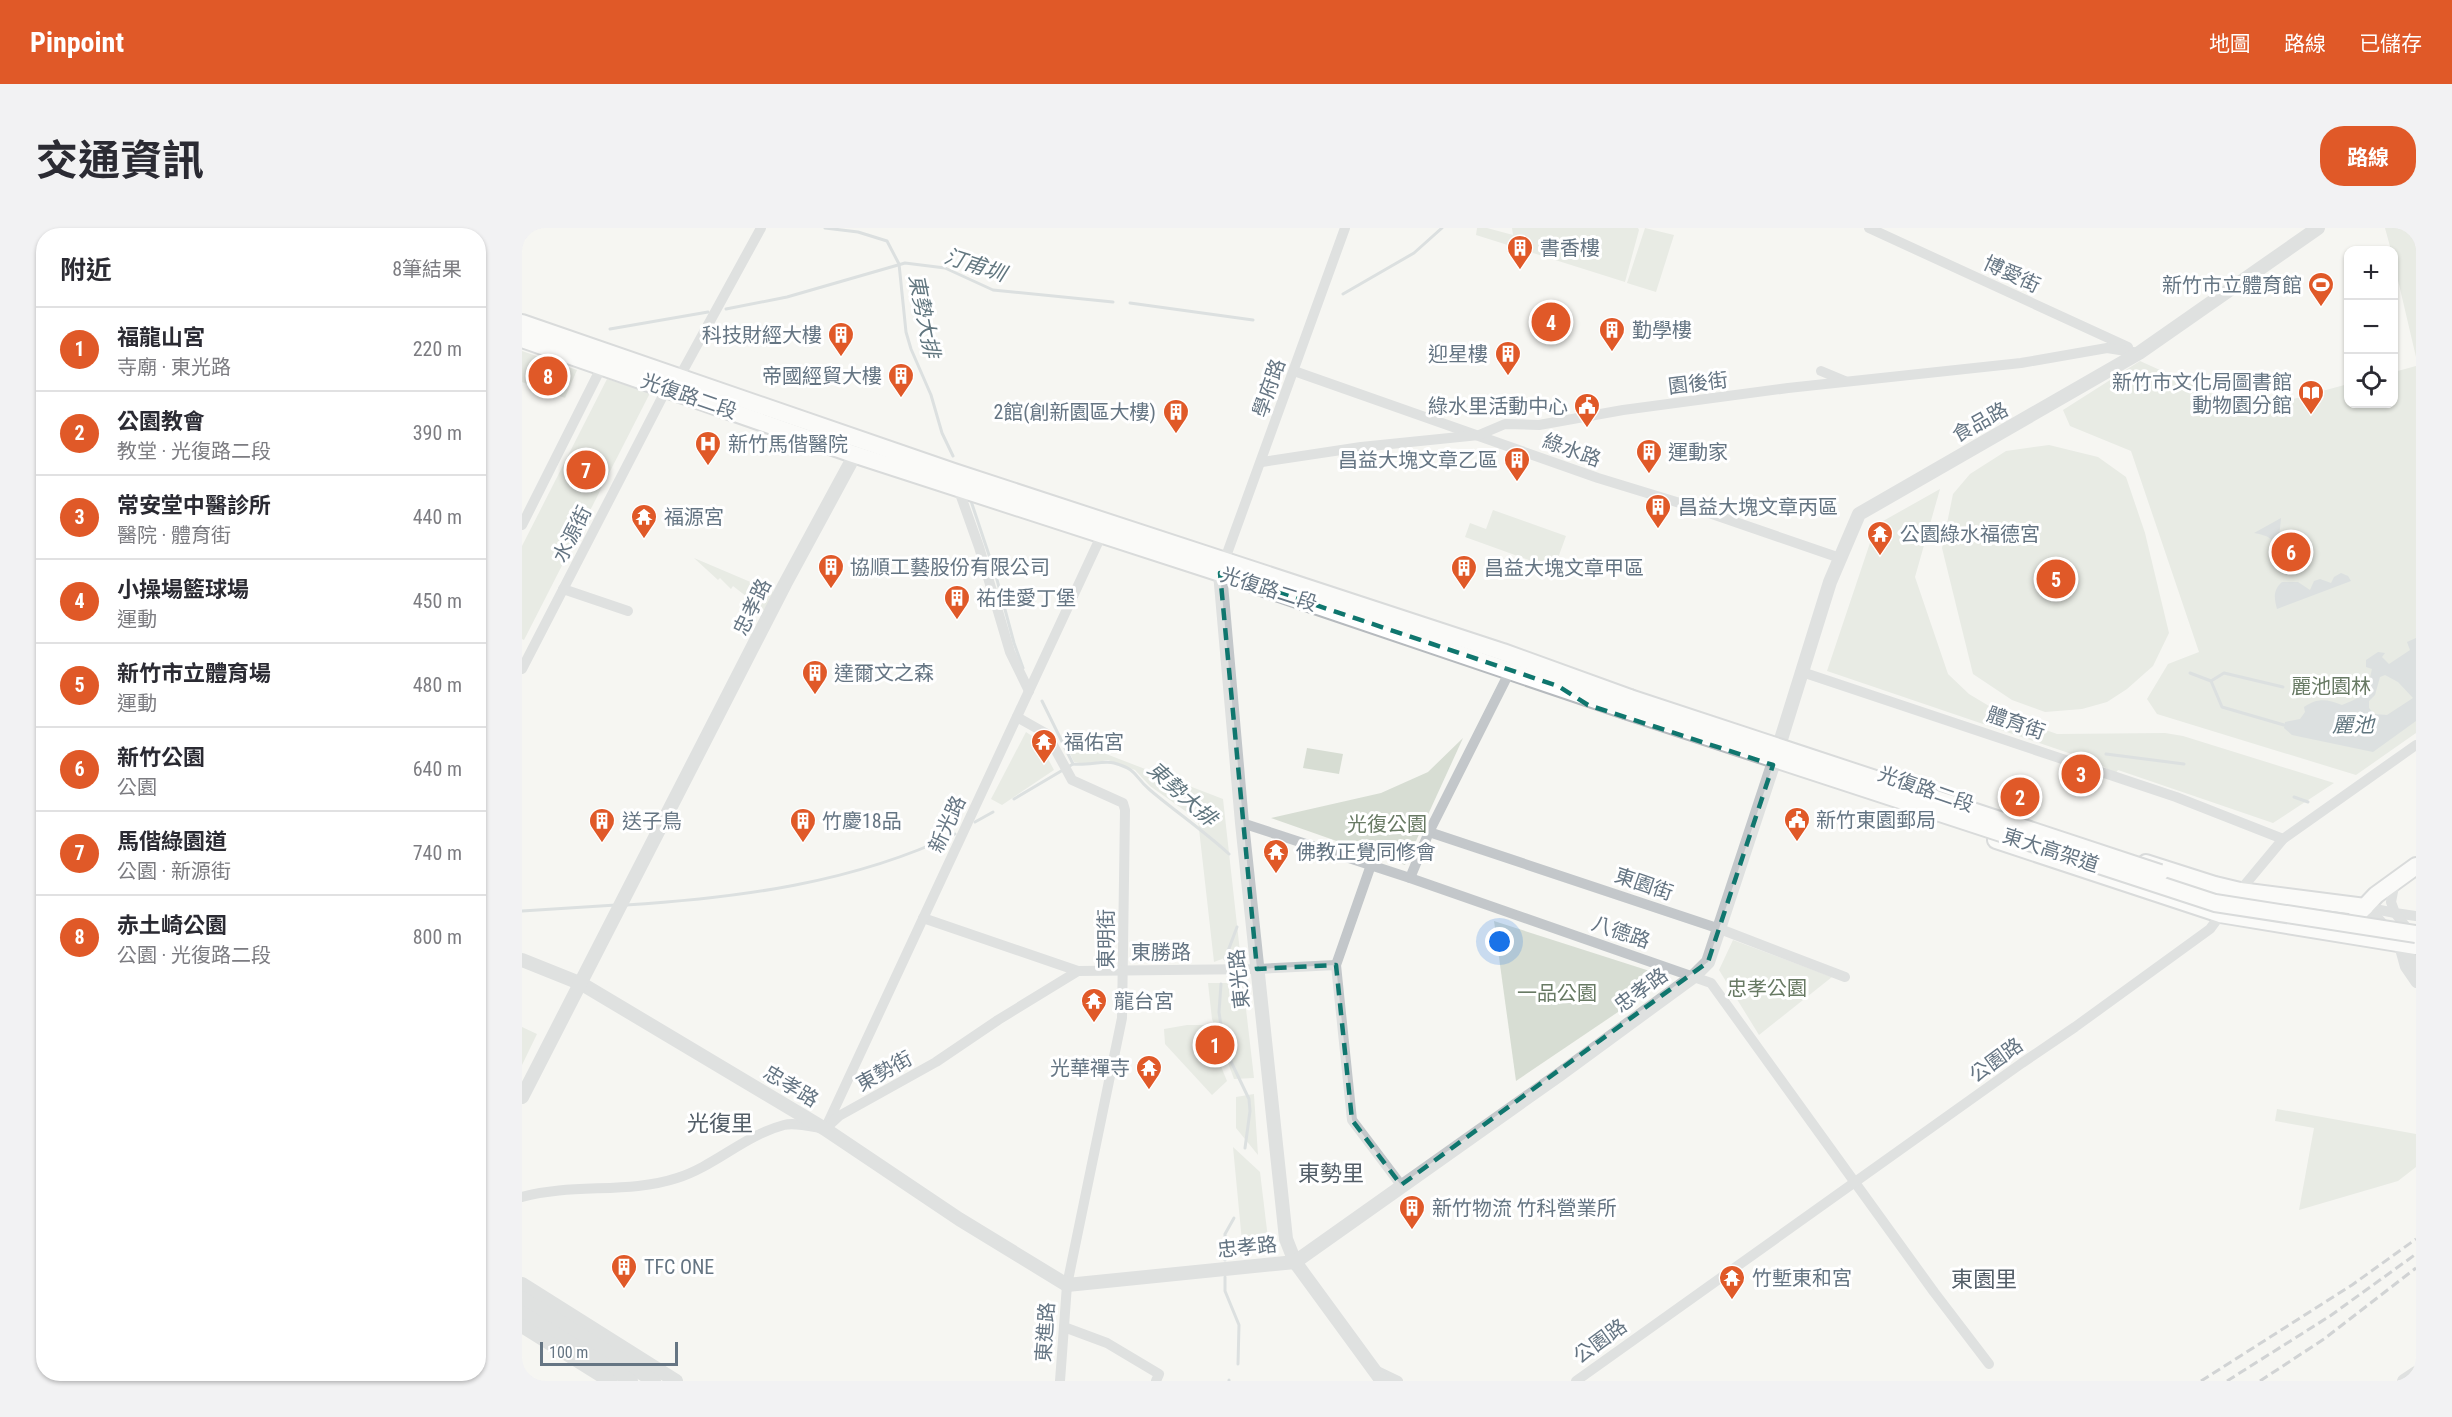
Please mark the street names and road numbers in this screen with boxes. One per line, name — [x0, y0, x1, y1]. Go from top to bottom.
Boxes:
street label: 博愛街 — [1980, 250, 2044, 298]
street label: 學府路 — [1248, 356, 1290, 420]
street label: 園後街 — [1667, 367, 1729, 399]
street label: 光復路二段 — [638, 368, 740, 424]
street label: 食品路 — [1948, 397, 2012, 447]
street label: 綠水路 — [1540, 428, 1604, 472]
street label: 水源街 — [548, 502, 596, 566]
street label: 光復路二段 — [1218, 562, 1320, 616]
street label: 忠孝路 — [728, 575, 776, 639]
street label: 體育街 — [1984, 702, 2048, 744]
street label: 光復路二段 — [1875, 761, 1977, 817]
street label: 新光路 — [923, 792, 971, 856]
street label: 東大高架道 — [2000, 823, 2102, 877]
street label: 東園街 — [1612, 863, 1676, 905]
street label: 東明街 — [1094, 909, 1118, 969]
street label: 八德路 — [1589, 911, 1653, 953]
street label: 東勝路 — [1131, 940, 1191, 964]
street label: 東光路 — [1224, 948, 1254, 1010]
street label: 忠孝路 — [1610, 963, 1672, 1017]
street label: 公園路 — [1965, 1033, 2027, 1087]
street label: 東勢街 — [852, 1046, 916, 1096]
street label: 忠孝路 — [759, 1060, 823, 1112]
street label: 忠孝路 — [1216, 1232, 1278, 1262]
street label: 東進路 — [1031, 1301, 1059, 1363]
street label: 公園路 — [1569, 1314, 1631, 1368]

